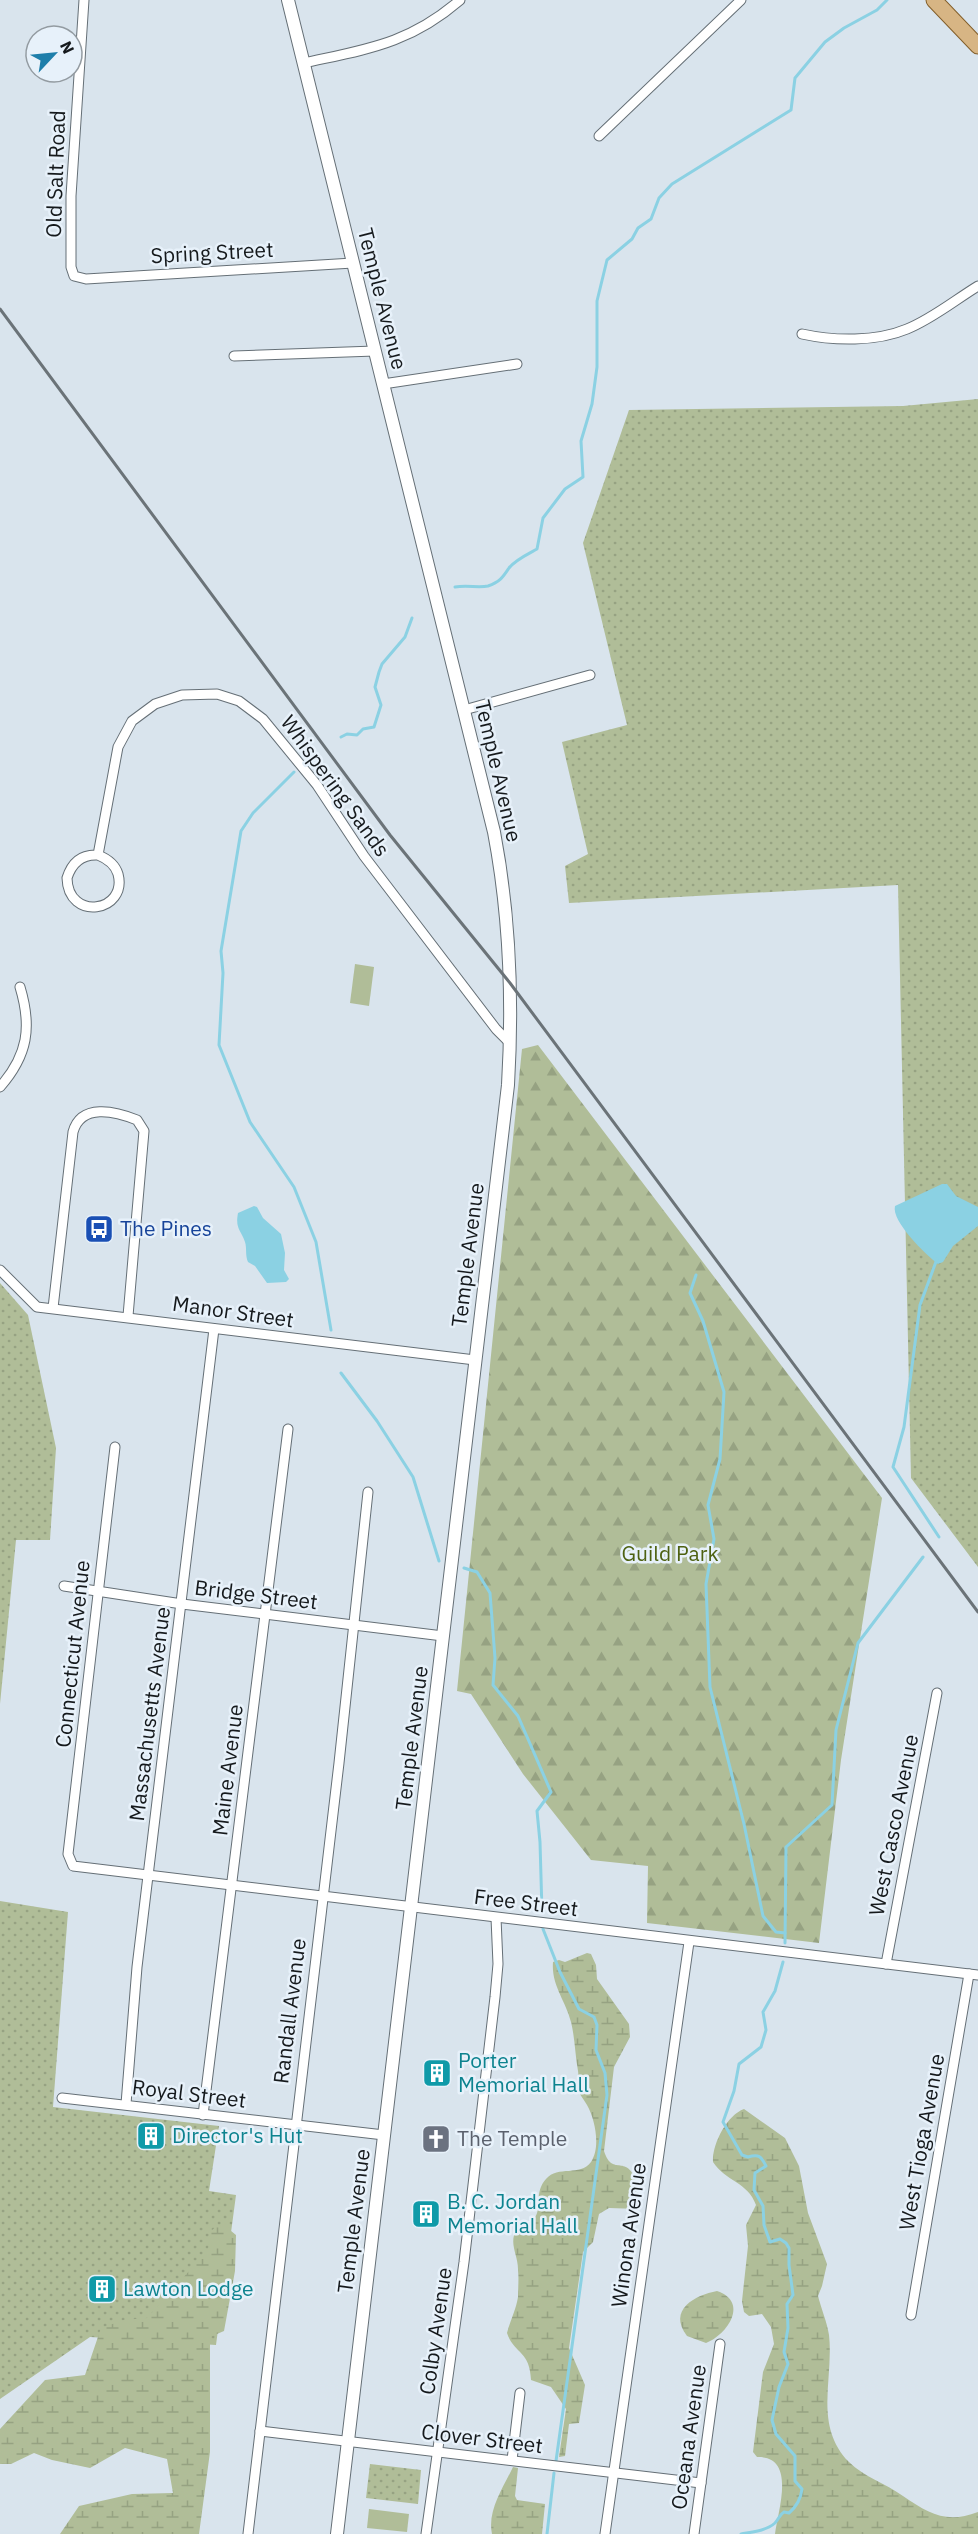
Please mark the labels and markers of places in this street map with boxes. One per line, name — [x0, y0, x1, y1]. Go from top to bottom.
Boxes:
bus stop icon: The Pines — [83, 1213, 115, 1245]
place label: The Pines — [120, 1214, 212, 1242]
place label: Porter Memorial Hall — [458, 2046, 589, 2098]
building icon: Porter Memorial Hall — [421, 2057, 453, 2089]
building icon: Director's Hut — [135, 2120, 167, 2152]
place label: Director's Hut — [172, 2121, 303, 2149]
church icon: The Temple — [420, 2123, 452, 2155]
place label: The Temple — [457, 2124, 567, 2152]
place label: B. C. Jordan Memorial Hall — [447, 2187, 578, 2239]
building icon: B. C. Jordan Memorial Hall — [410, 2198, 442, 2230]
building icon: Lawton Lodge — [86, 2273, 118, 2305]
place label: Lawton Lodge — [123, 2274, 253, 2302]

